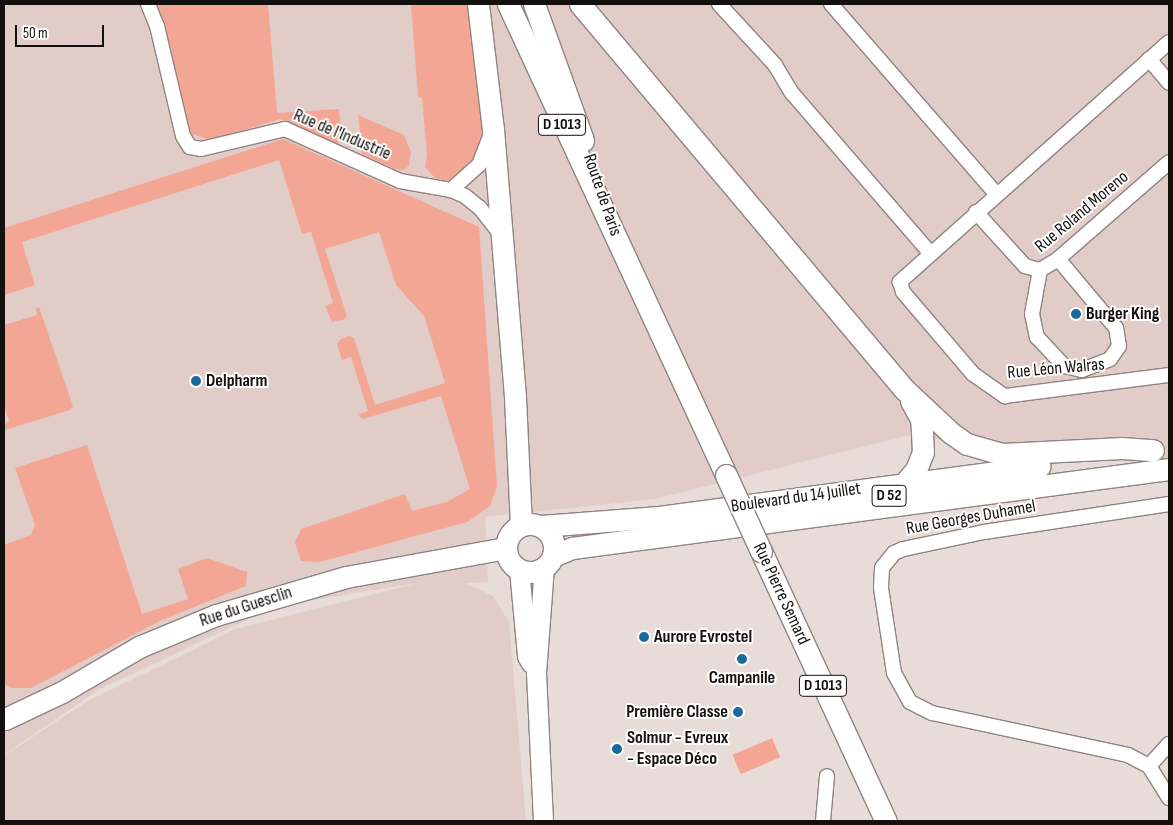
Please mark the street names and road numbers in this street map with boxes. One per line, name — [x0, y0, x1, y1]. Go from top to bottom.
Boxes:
street label: Rue de l'Industrie — [290, 105, 394, 165]
road number: D 1013 — [537, 112, 587, 138]
street label: Route de Paris — [578, 151, 626, 239]
street label: Rue Roland Moreno — [1031, 167, 1133, 257]
street label: Rue Léon Walras — [1007, 354, 1105, 384]
street label: Boulevard du 14 Juillet — [730, 478, 862, 518]
road number: D 52 — [872, 482, 906, 510]
street label: Rue Georges Duhamel — [905, 496, 1037, 540]
street label: Rue Pierre Semard — [748, 540, 814, 648]
street label: Rue du Guesclin — [197, 582, 295, 632]
road number: D 1013 — [798, 672, 848, 699]

